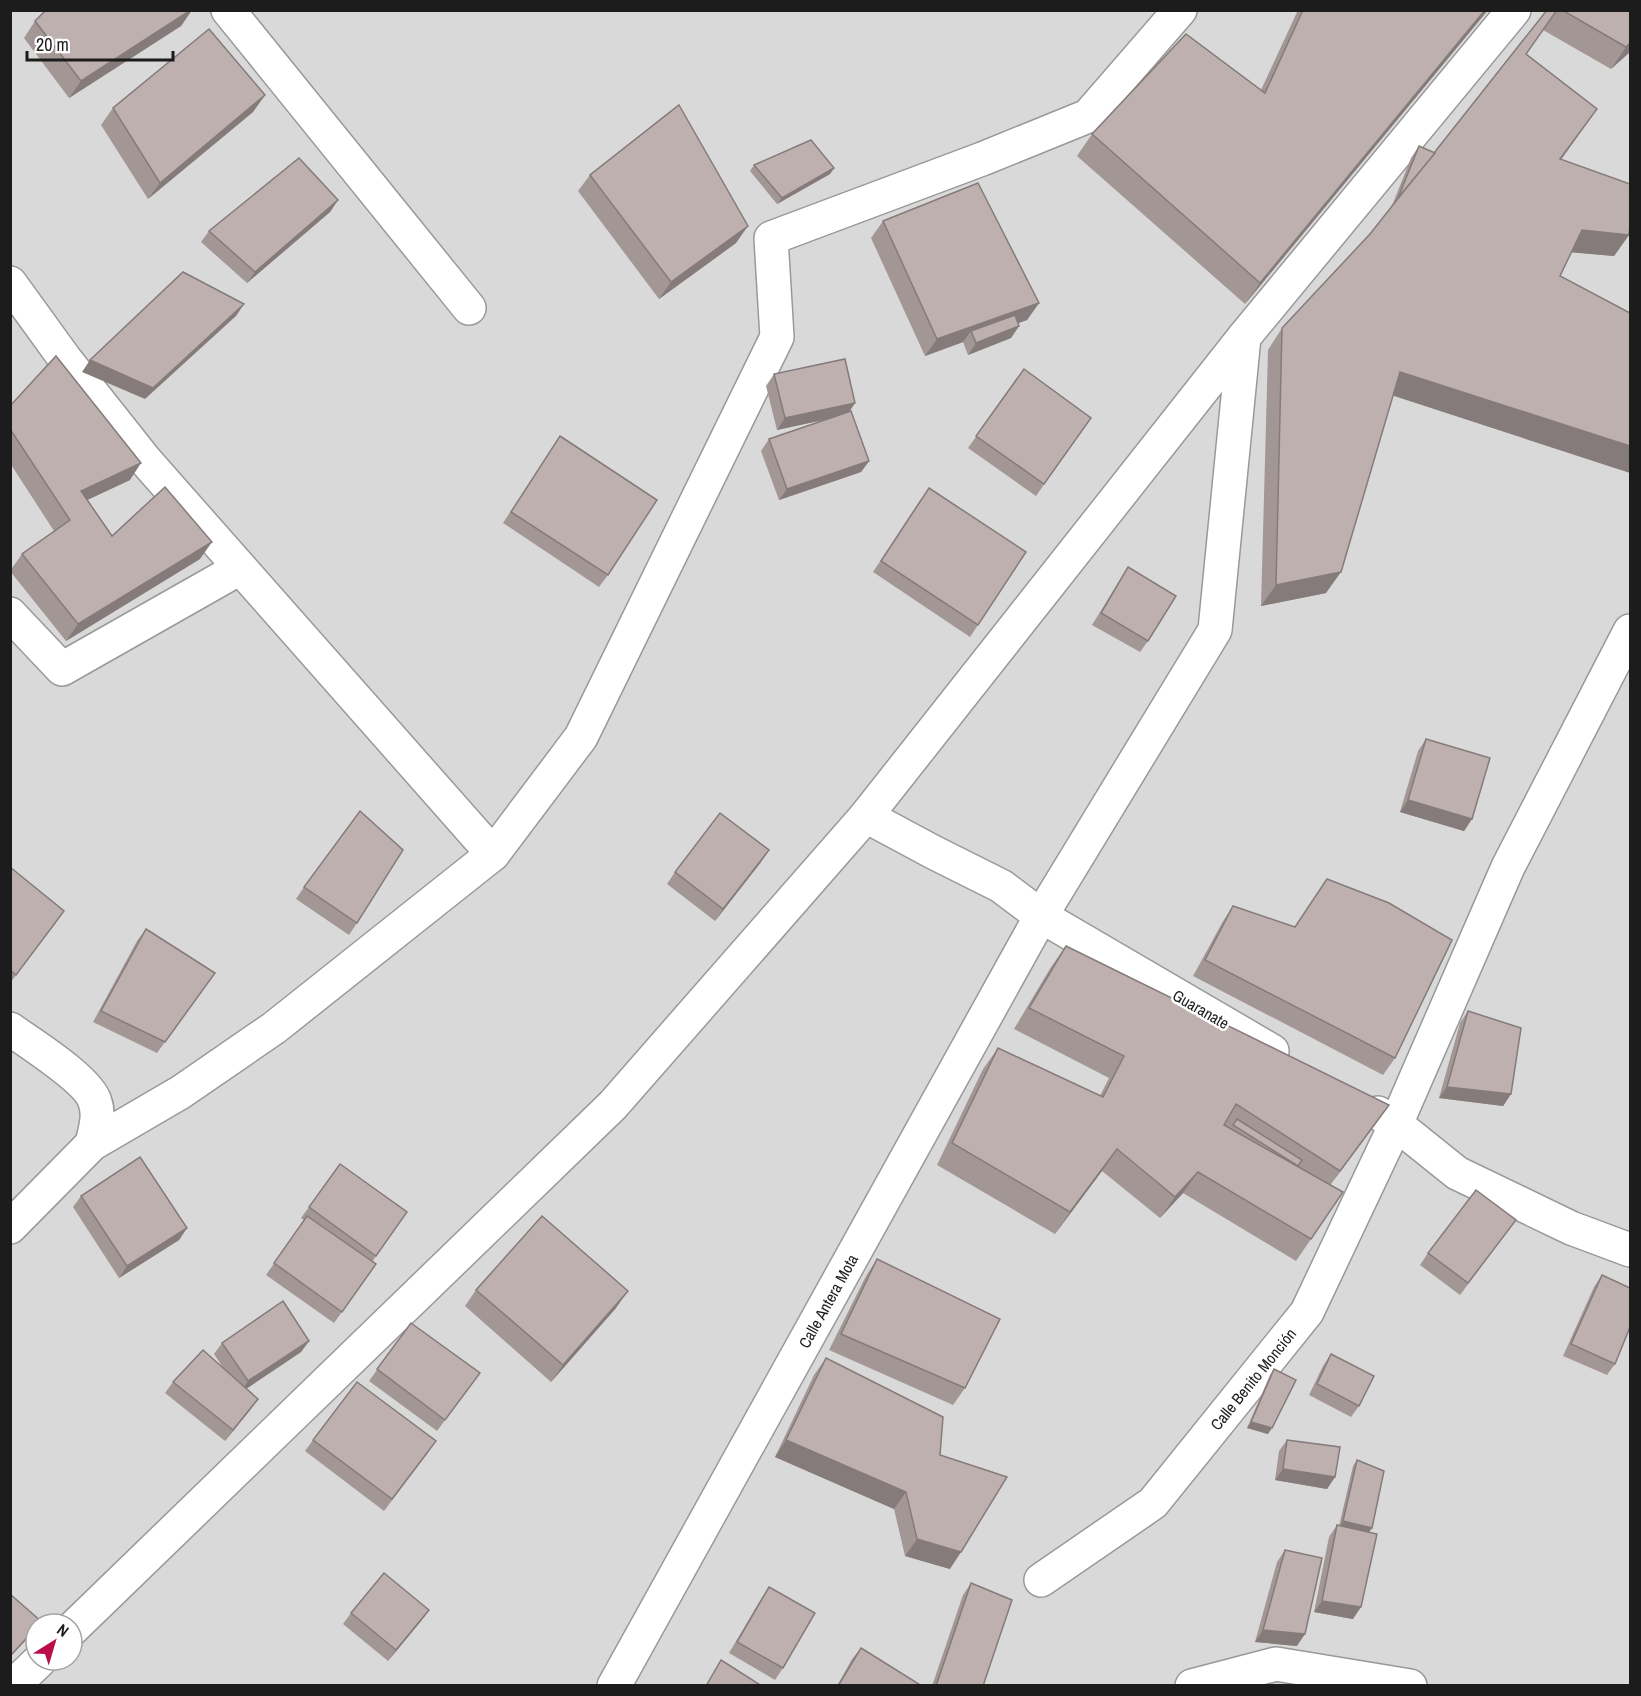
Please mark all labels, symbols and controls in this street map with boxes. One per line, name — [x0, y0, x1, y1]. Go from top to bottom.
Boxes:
scale bar — [27, 24, 172, 62]
text: 20 m — [36, 32, 69, 57]
street label: Guaranate — [1169, 984, 1233, 1034]
street label: Calle Antera Mota — [793, 1249, 863, 1352]
street label: Calle Benito Monción — [1205, 1323, 1301, 1435]
north arrow — [24, 1612, 84, 1672]
text: N — [53, 1618, 73, 1642]

